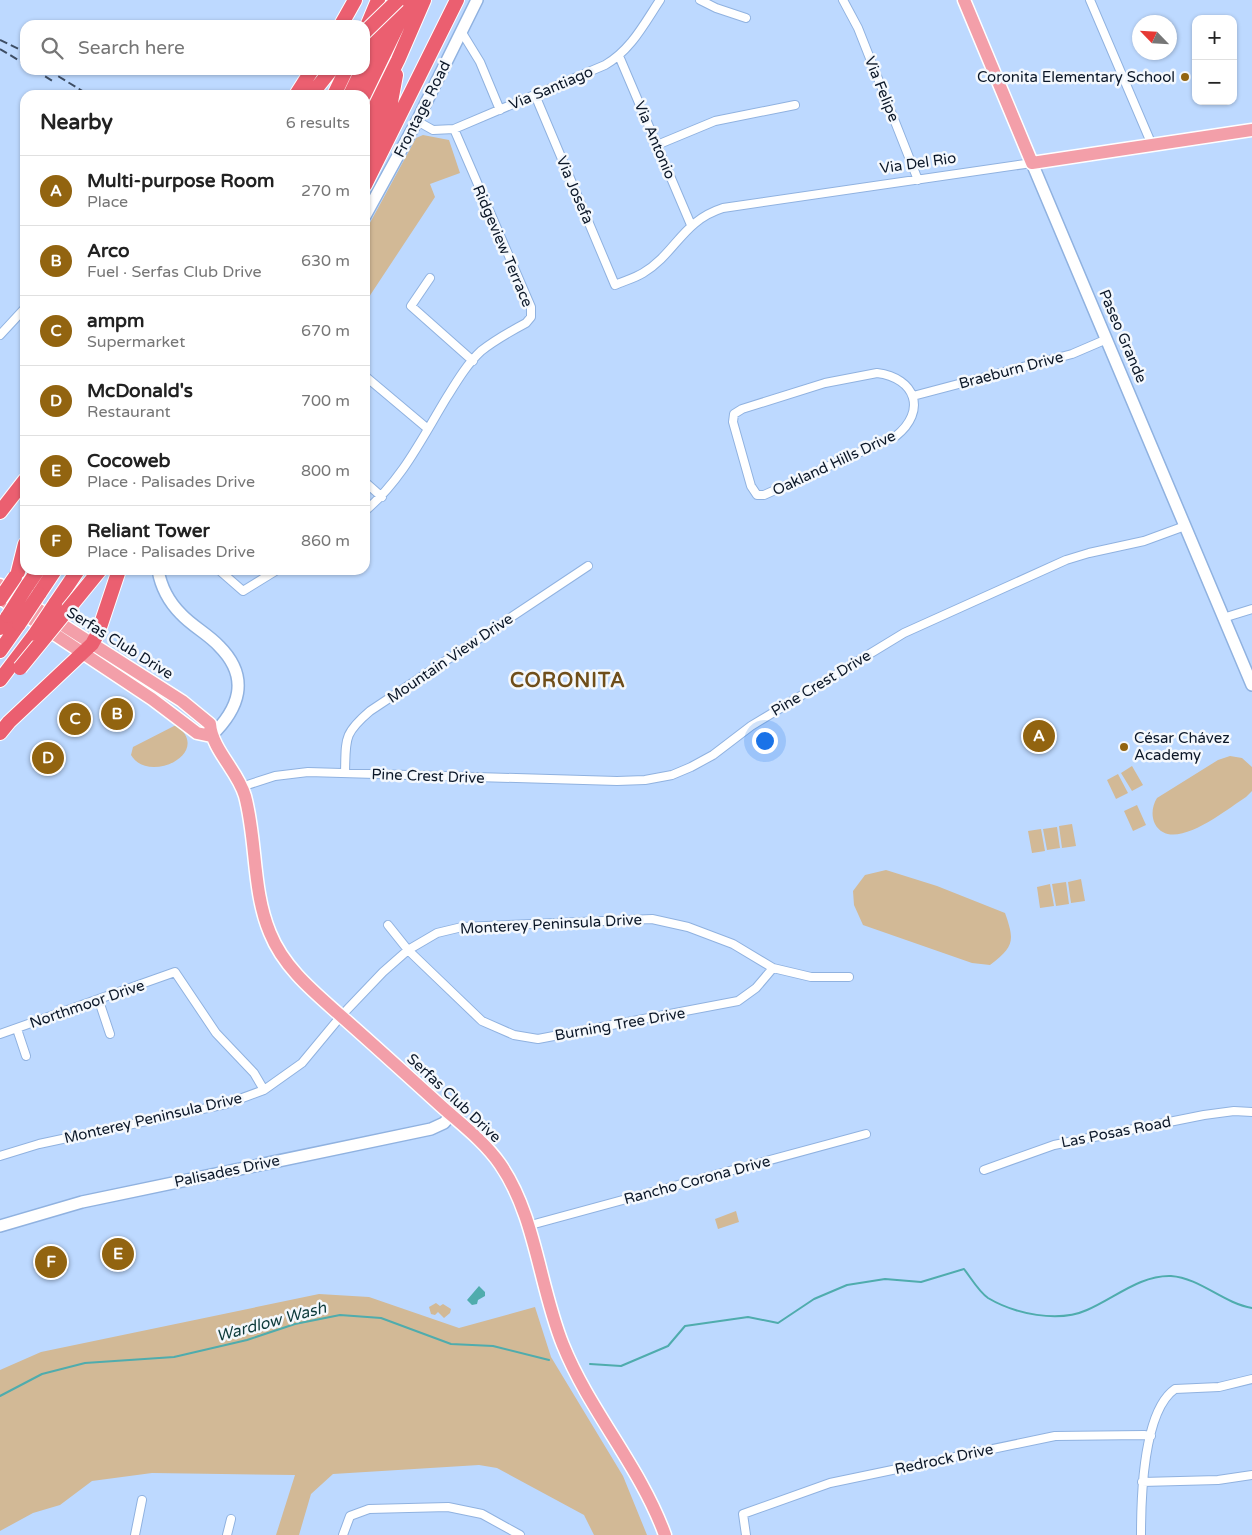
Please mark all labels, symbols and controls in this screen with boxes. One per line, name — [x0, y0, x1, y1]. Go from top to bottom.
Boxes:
north arrow — [1132, 15, 1177, 60]
map controls — [1192, 15, 1237, 105]
button: + — [1192, 15, 1237, 60]
search box — [20, 20, 370, 75]
icon: search — [38, 34, 66, 62]
text: Search here — [78, 37, 185, 59]
street label: Via Felipe — [861, 54, 903, 124]
street label: Frontage Road — [390, 58, 454, 160]
button: − — [1192, 60, 1237, 105]
street label: Via Santiago — [506, 62, 596, 114]
place label: Coronita Elementary School — [977, 68, 1175, 86]
marker: Coronita Elementary School — [1179, 71, 1191, 83]
street label: Via Antonio — [630, 98, 680, 182]
text: Nearby — [40, 110, 113, 135]
text: 6 results — [286, 113, 350, 133]
street label: Via Del Rio — [879, 149, 957, 177]
street label: Via Josefa — [553, 153, 597, 227]
text: Multi-purpose Room — [87, 170, 274, 192]
text: A — [50, 181, 62, 201]
text: 270 m — [301, 181, 350, 201]
street label: Ridgeview Terrace — [469, 182, 537, 310]
text: Place — [87, 192, 128, 212]
text: Arco — [87, 240, 130, 262]
text: B — [50, 251, 62, 271]
text: 630 m — [301, 251, 350, 271]
text: Fuel · Serfas Club Drive — [87, 262, 262, 282]
street label: Paseo Grande — [1095, 287, 1151, 385]
text: ampm — [87, 310, 145, 332]
text: C — [50, 321, 62, 341]
text: 670 m — [301, 321, 350, 341]
text: Supermarket — [87, 332, 185, 352]
street label: Braeburn Drive — [957, 347, 1065, 393]
text: McDonald's — [87, 380, 193, 402]
text: D — [50, 391, 62, 411]
text: 700 m — [301, 391, 350, 411]
text: Restaurant — [87, 402, 171, 422]
street label: Oakland Hills Drive — [770, 427, 898, 499]
text: Cocoweb — [87, 450, 171, 472]
text: E — [51, 461, 61, 481]
text: 800 m — [301, 461, 350, 481]
text: Place · Palisades Drive — [87, 472, 255, 492]
text: Reliant Tower — [87, 520, 210, 542]
text: F — [51, 531, 61, 551]
text: 860 m — [301, 531, 350, 551]
text: Place · Palisades Drive — [87, 542, 255, 562]
street label: Serfas Club Drive — [63, 603, 177, 683]
street label: Mountain View Drive — [384, 609, 516, 707]
street label: Pine Crest Drive — [768, 646, 874, 720]
district label: CORONITA — [510, 669, 626, 693]
pin: B — [101, 695, 133, 733]
pin: C — [59, 700, 91, 738]
pin: A — [1023, 717, 1055, 755]
your location — [752, 728, 778, 754]
place label: César Chávez Academy — [1134, 729, 1230, 764]
pin: D — [32, 739, 64, 777]
marker: César Chávez Academy — [1118, 741, 1130, 753]
street label: Pine Crest Drive — [371, 765, 485, 787]
street label: Monterey Peninsula Drive — [460, 910, 642, 938]
street label: Northmoor Drive — [27, 976, 147, 1032]
street label: Burning Tree Drive — [553, 1004, 687, 1044]
street label: Serfas Club Drive — [403, 1050, 505, 1146]
street label: Monterey Peninsula Drive — [62, 1089, 244, 1147]
street label: Las Posas Road — [1060, 1113, 1172, 1151]
street label: Palisades Drive — [173, 1151, 281, 1191]
street label: Rancho Corona Drive — [622, 1152, 772, 1208]
pin: E — [102, 1235, 134, 1273]
pin: F — [35, 1243, 67, 1281]
water label: Wardlow Wash — [214, 1297, 330, 1346]
street label: Redrock Drive — [893, 1440, 995, 1478]

